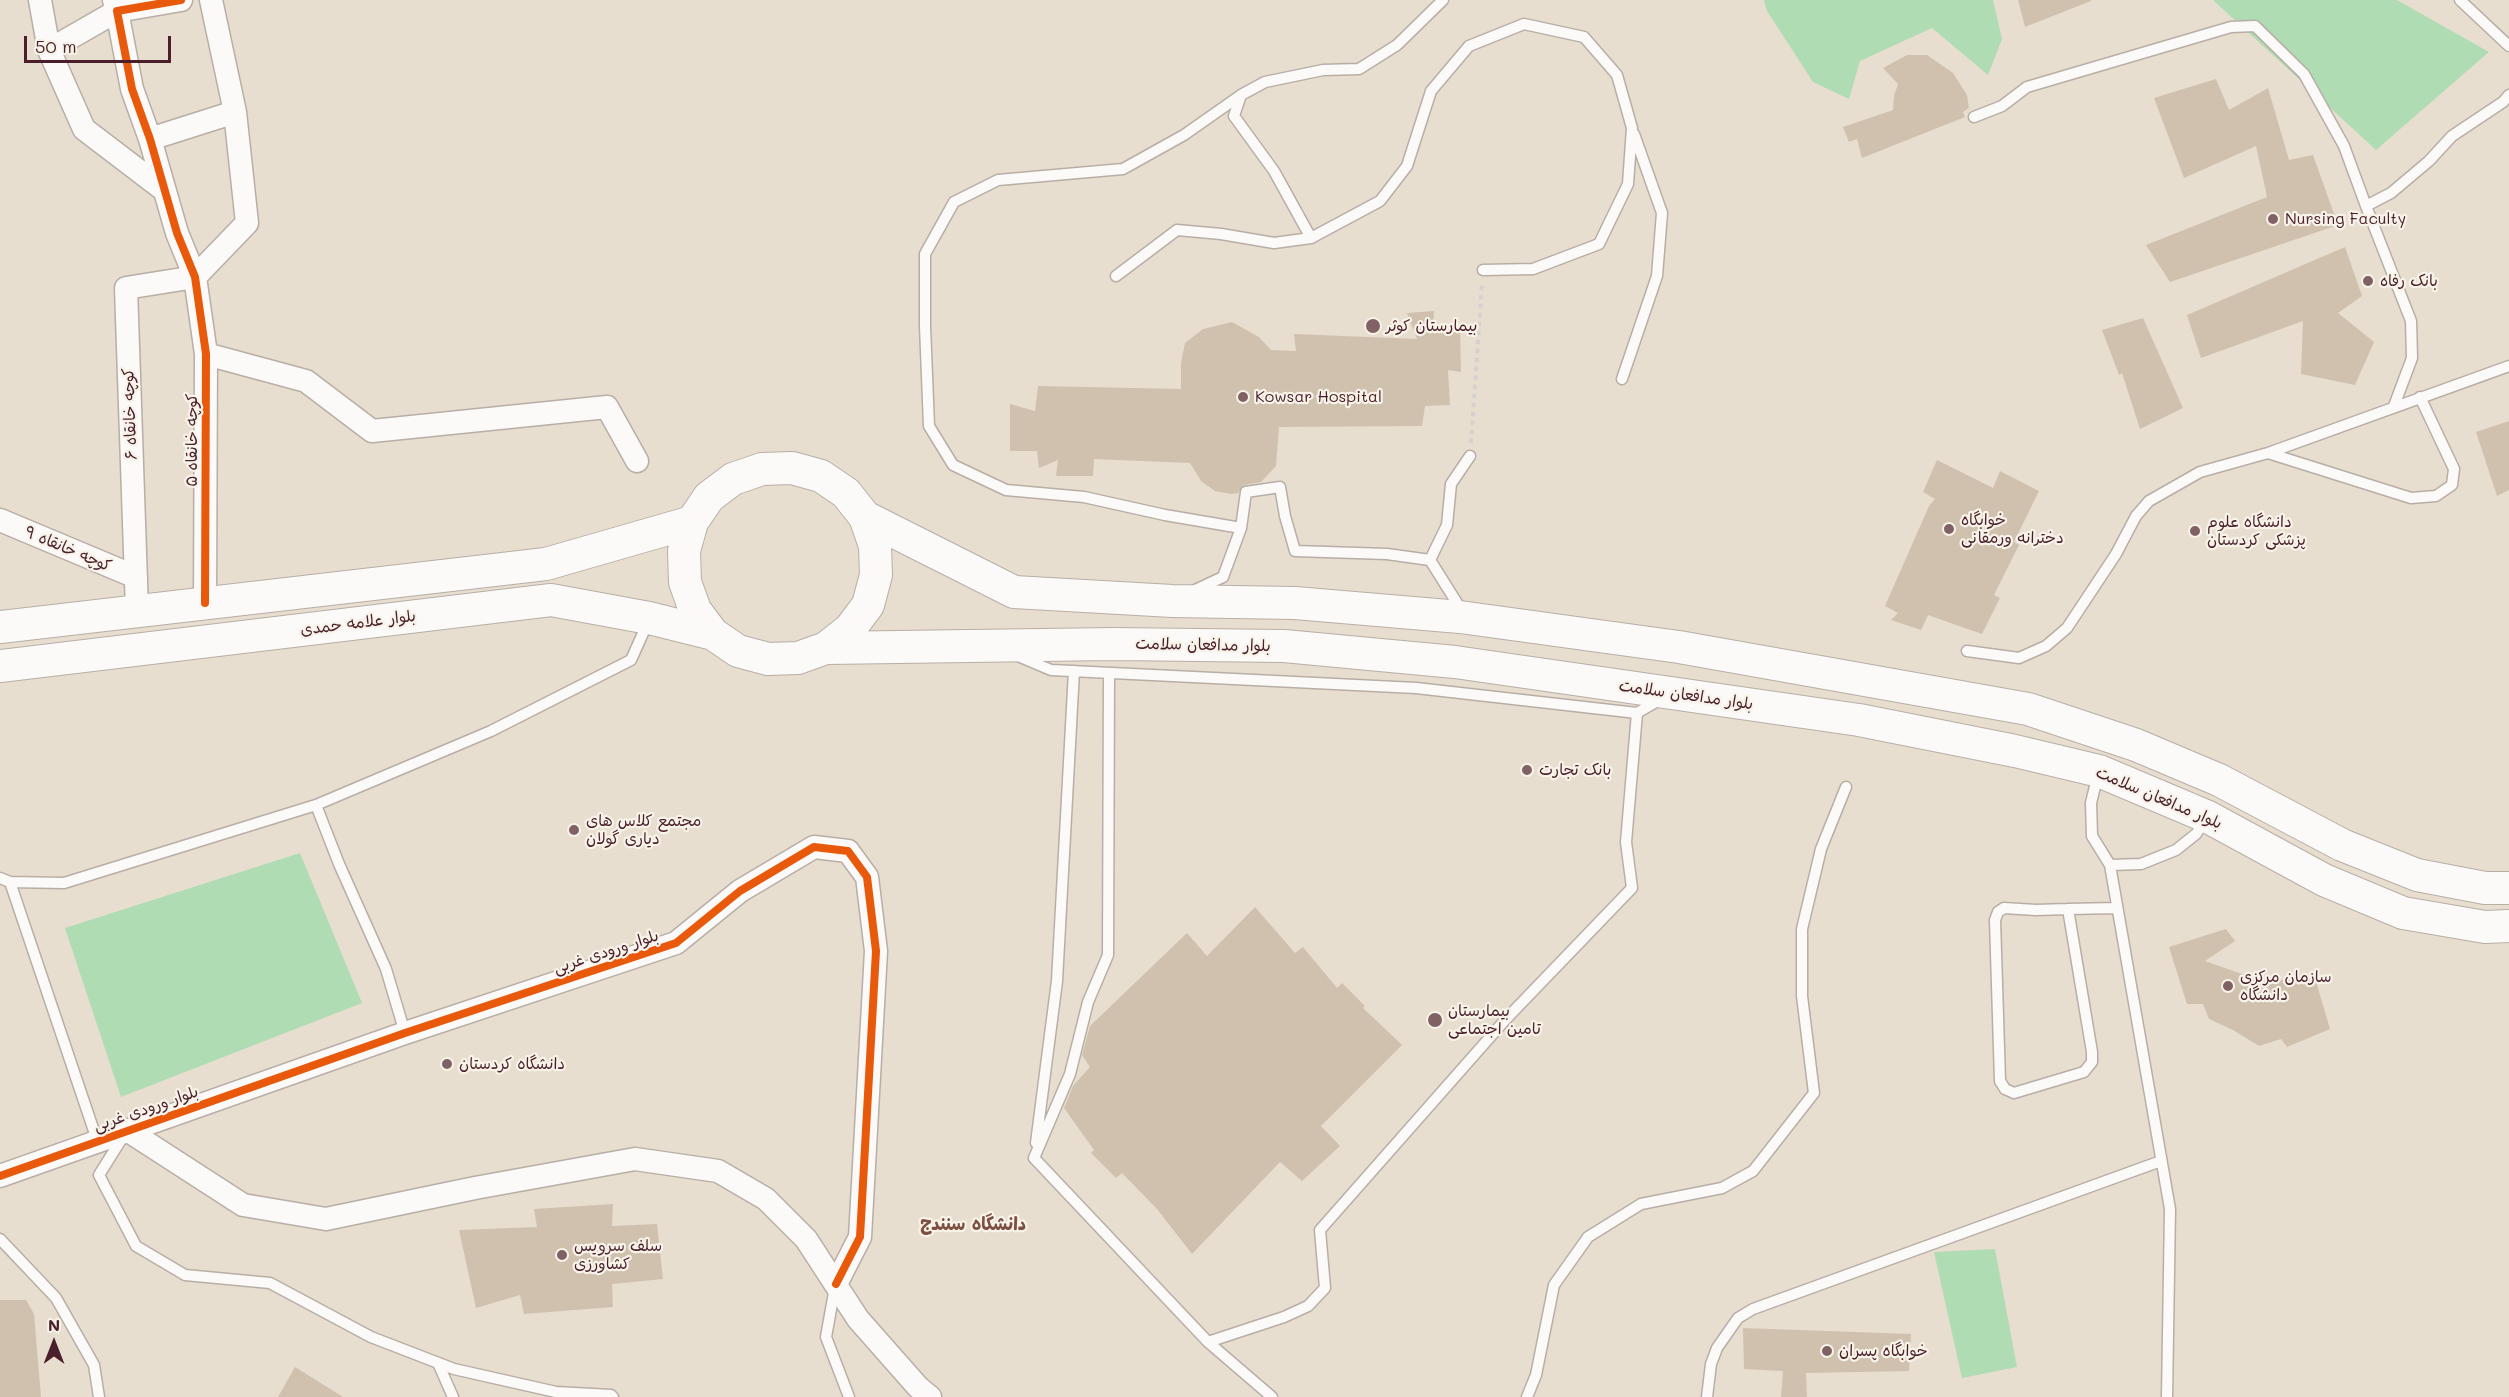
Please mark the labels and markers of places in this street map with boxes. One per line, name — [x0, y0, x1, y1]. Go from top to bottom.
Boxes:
place label: Nursing Faculty — [2285, 209, 2406, 229]
marker: Nursing Faculty — [2266, 212, 2280, 226]
place label: بانک رفاه — [2380, 271, 2438, 291]
marker: بانک رفاه — [2361, 274, 2375, 288]
place label: بیمارستان کوثر — [1386, 316, 1477, 336]
marker: بیمارستان کوثر — [1364, 317, 1382, 335]
place label: Kowsar Hospital — [1255, 387, 1382, 407]
marker: Kowsar Hospital — [1236, 390, 1250, 404]
place label: خوابگاه دخترانه ورمقانی — [1961, 510, 2064, 548]
place label: دانشگاه علوم پزشکی کردستان — [2207, 512, 2306, 550]
marker: خوابگاه دخترانه ورمقانی — [1942, 522, 1956, 536]
marker: دانشگاه علوم پزشکی کردستان — [2188, 524, 2202, 538]
place label: بانک تجارت — [1539, 760, 1611, 780]
marker: بانک تجارت — [1520, 763, 1534, 777]
place label: مجتمع کلاس های دیاری گولان — [586, 811, 701, 849]
marker: مجتمع کلاس های دیاری گولان — [567, 823, 581, 837]
place label: سازمان مرکزی دانشگاه — [2240, 967, 2332, 1005]
marker: سازمان مرکزی دانشگاه — [2221, 979, 2235, 993]
place label: بیمارستان تامین اجتماعی — [1448, 1001, 1541, 1039]
marker: بیمارستان تامین اجتماعی — [1426, 1011, 1444, 1029]
place label: دانشگاه کردستان — [459, 1054, 565, 1074]
marker: دانشگاه کردستان — [440, 1057, 454, 1071]
place label: سلف سرویس کشاورزی — [574, 1236, 662, 1274]
marker: سلف سرویس کشاورزی — [555, 1248, 569, 1262]
place label: خوابگاه پسران — [1839, 1341, 1928, 1361]
marker: خوابگاه پسران — [1820, 1344, 1834, 1358]

